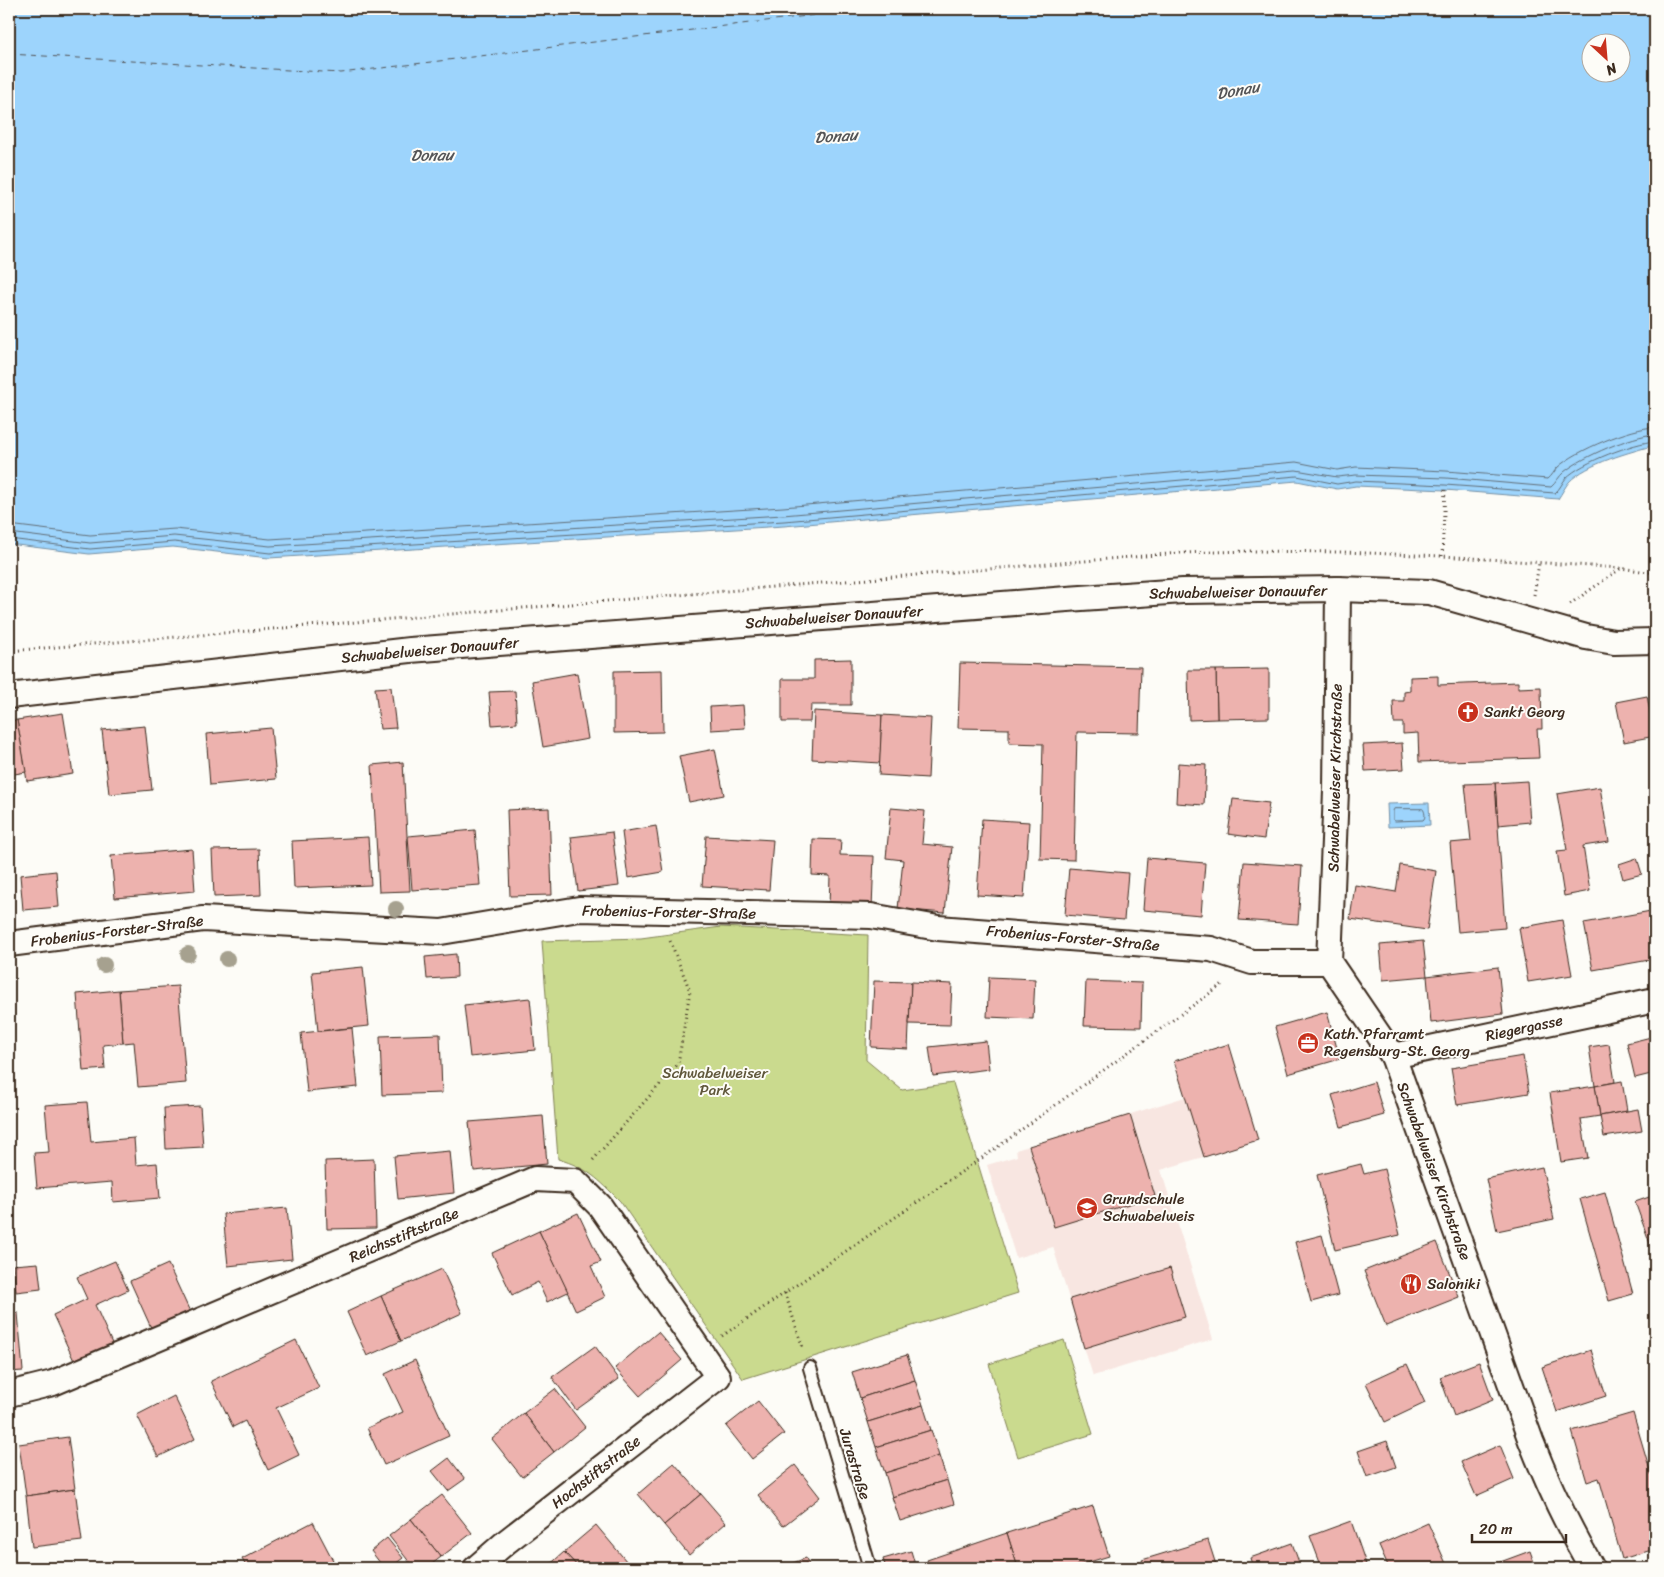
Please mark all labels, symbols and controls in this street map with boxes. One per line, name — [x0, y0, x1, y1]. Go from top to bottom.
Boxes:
north arrow — [1582, 32, 1632, 82]
text: N — [1601, 55, 1622, 83]
water label: Donau — [1214, 72, 1264, 108]
water label: Donau — [814, 120, 861, 152]
water label: Donau — [410, 140, 456, 170]
street label: Schwabelweiser Donauufer — [1149, 577, 1328, 607]
street label: Schwabelweiser Donauufer — [744, 598, 925, 636]
street label: Schwabelweiser Donauufer — [340, 629, 521, 671]
street label: Schwabelweiser Kirchstraße — [1320, 683, 1350, 872]
place label: Sankt Georg — [1484, 699, 1566, 725]
church icon: Sankt Georg — [1456, 700, 1480, 724]
street label: Frobenius-Forster-Straße — [582, 897, 757, 927]
street label: Frobenius-Forster-Straße — [29, 907, 205, 955]
street label: Frobenius-Forster-Straße — [985, 917, 1161, 959]
street label: Riegergasse — [1483, 1007, 1565, 1049]
place label: Kath. Pfarramt Regensburg-St. Georg — [1324, 1021, 1470, 1064]
office icon: Kath. Pfarramt Regensburg-St. Georg — [1296, 1031, 1320, 1055]
park label: Schwabelweiser Park — [662, 1060, 769, 1103]
street label: Schwabelweiser Kirchstraße — [1390, 1078, 1479, 1264]
place label: Grundschule Schwabelweis — [1103, 1186, 1195, 1229]
school or university icon: Grundschule Schwabelweis — [1075, 1196, 1099, 1220]
street label: Reichsstiftstraße — [345, 1200, 463, 1270]
place label: Saloniki — [1427, 1271, 1481, 1297]
restaurant icon: Saloniki — [1399, 1272, 1423, 1296]
street label: Jurastraße — [832, 1424, 878, 1503]
street label: Hochstiftstraße — [546, 1428, 647, 1515]
scale bar — [1472, 1512, 1565, 1544]
text: 20 m — [1479, 1516, 1513, 1542]

